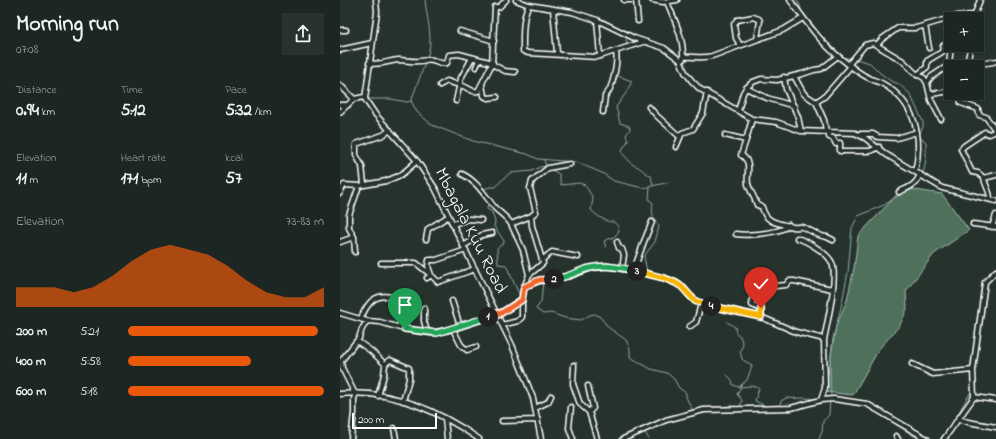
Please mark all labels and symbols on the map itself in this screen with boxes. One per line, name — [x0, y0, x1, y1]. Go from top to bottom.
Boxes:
street label: Mbagala Kuu Road — [426, 164, 513, 299]
pin: 3 — [627, 261, 647, 281]
pin — [744, 267, 778, 308]
pin: 2 — [544, 269, 564, 289]
pin — [388, 288, 422, 329]
pin: 4 — [701, 296, 721, 316]
pin: 1 — [478, 307, 498, 327]
scale bar — [352, 411, 437, 430]

